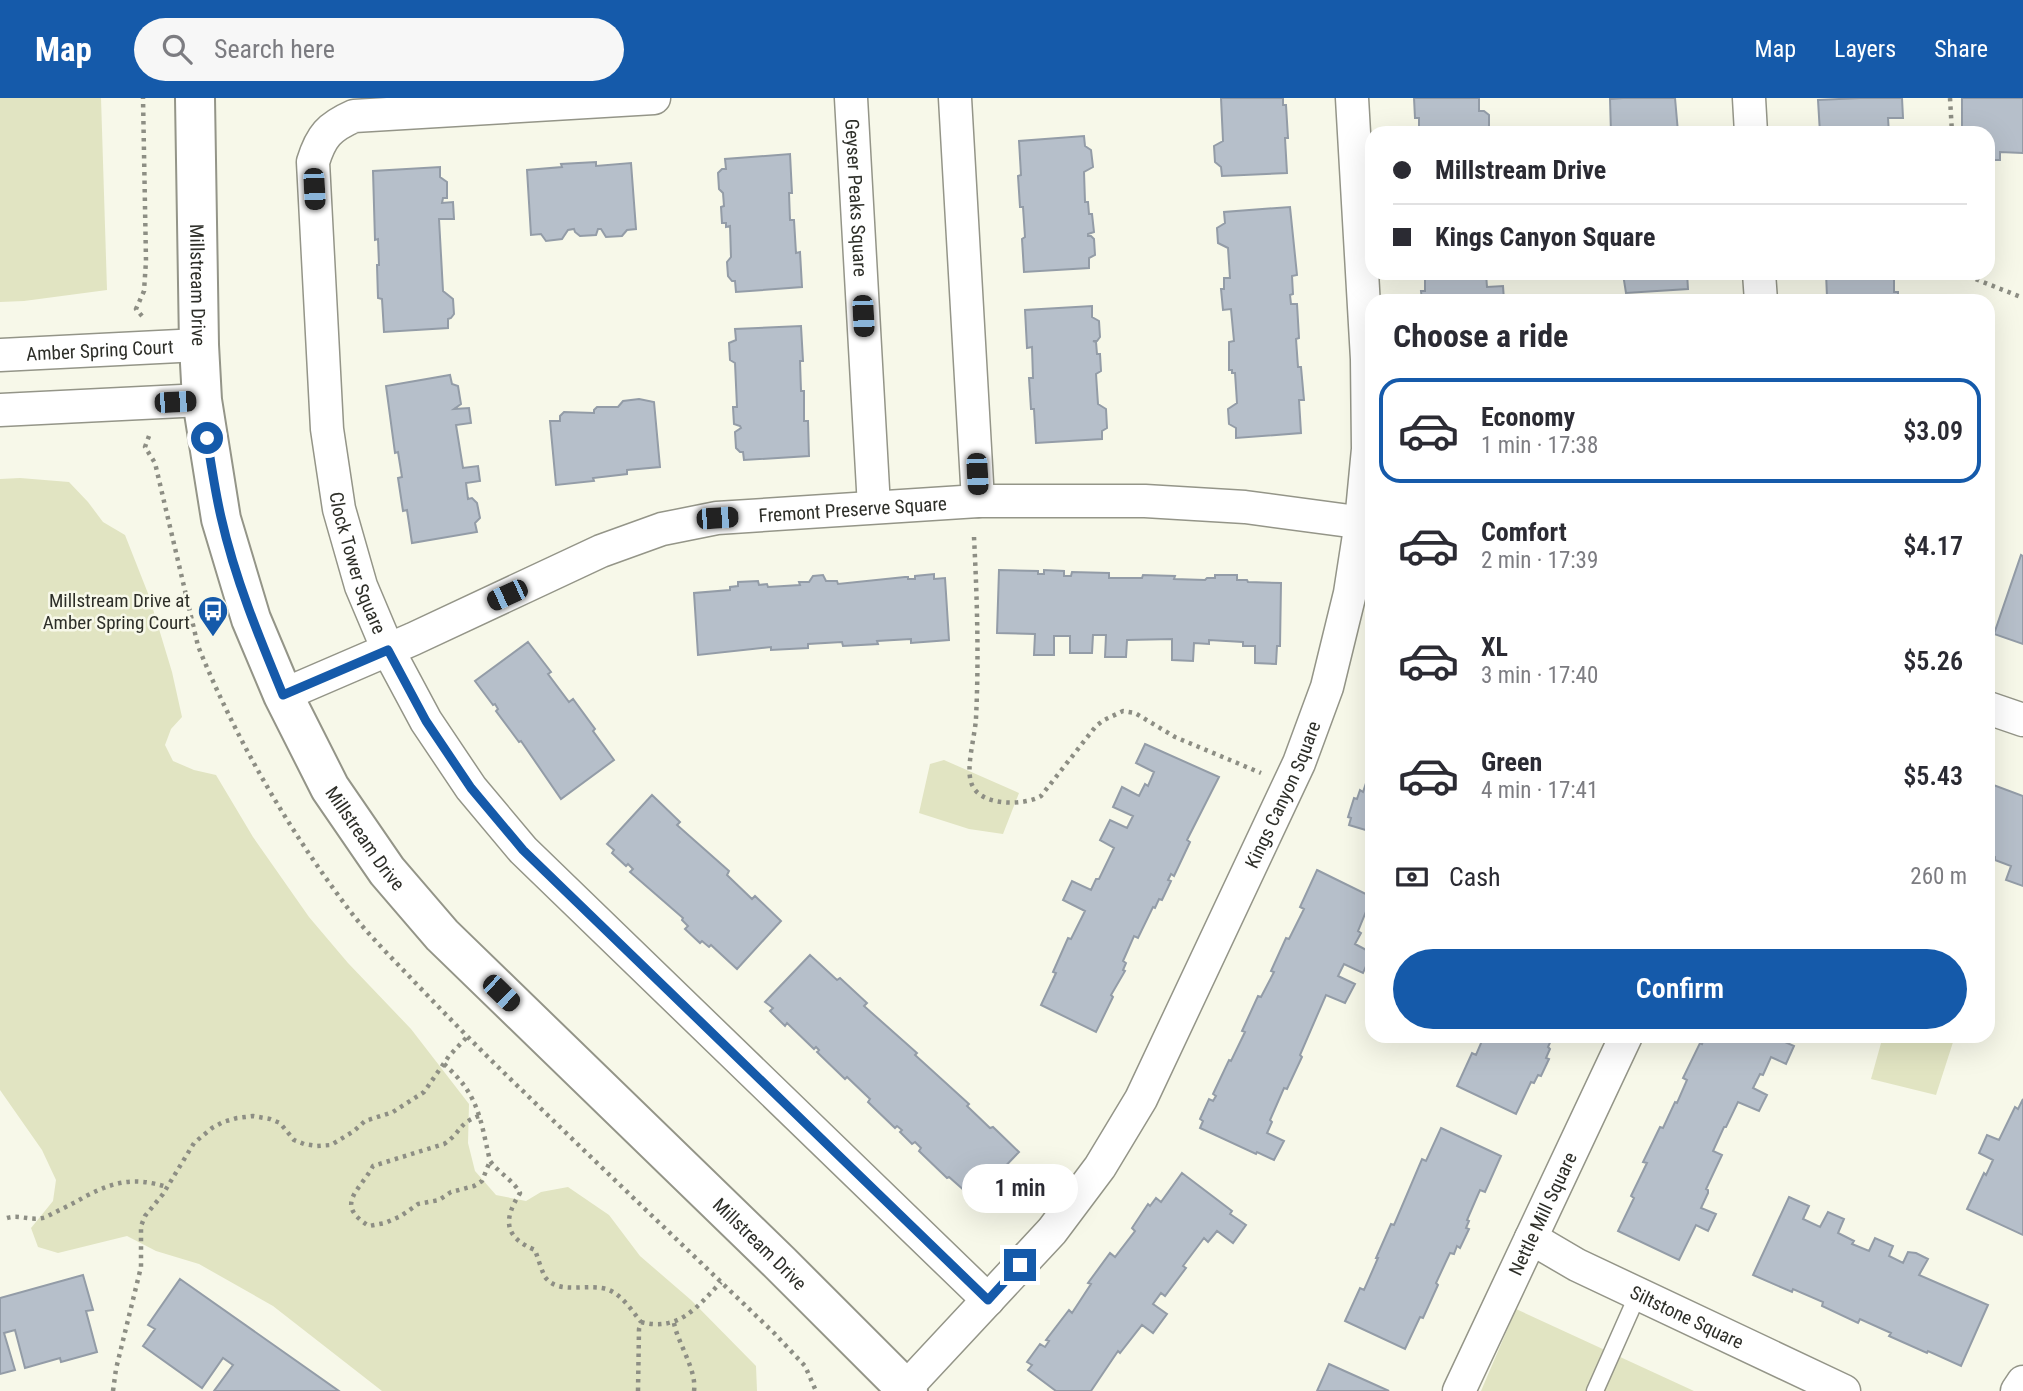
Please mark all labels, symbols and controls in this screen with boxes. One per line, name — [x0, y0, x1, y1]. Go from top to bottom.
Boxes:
search box — [134, 18, 624, 81]
text: Map — [35, 30, 92, 69]
icon: search — [158, 30, 196, 68]
text: Search here — [214, 34, 335, 64]
text: Map — [1755, 35, 1796, 63]
text: Layers — [1834, 35, 1896, 63]
text: Share — [1934, 35, 1988, 63]
street label: Geyser Peaks Square — [840, 118, 872, 277]
text: Millstream Drive — [1435, 155, 1606, 185]
car — [303, 167, 326, 211]
text: Kings Canyon Square — [1435, 222, 1655, 252]
street label: Millstream Drive — [185, 224, 210, 346]
car — [852, 294, 875, 338]
text: Choose a ride — [1393, 317, 1568, 355]
street label: Amber Spring Court — [26, 335, 174, 366]
car — [154, 390, 197, 414]
icon: car — [1397, 399, 1460, 462]
text: Economy — [1481, 402, 1575, 432]
text: $3.09 — [1903, 416, 1963, 446]
route start — [191, 422, 223, 454]
text: 1 min · 17:38 — [1481, 432, 1598, 459]
car — [966, 452, 989, 496]
street label: Clock Tower Square — [325, 490, 391, 638]
street label: Fremont Preserve Square — [758, 492, 948, 527]
car — [696, 506, 739, 530]
icon: car — [1397, 514, 1460, 577]
text: Comfort — [1481, 517, 1567, 547]
text: $4.17 — [1903, 531, 1963, 561]
text: 2 min · 17:39 — [1481, 547, 1598, 574]
car — [484, 577, 531, 613]
place label: Millstream Drive at Amber Spring Court — [43, 589, 190, 634]
bus stop icon: Millstream Drive at Amber Spring Court — [196, 594, 230, 638]
icon: car — [1397, 629, 1460, 692]
text: XL — [1481, 632, 1508, 662]
text: $5.26 — [1903, 646, 1963, 676]
text: 3 min · 17:40 — [1481, 662, 1598, 689]
street label: Kings Canyon Square — [1240, 718, 1325, 872]
icon: car — [1397, 744, 1460, 807]
text: Green — [1481, 747, 1542, 777]
text: $5.43 — [1903, 761, 1963, 791]
text: 4 min · 17:41 — [1481, 777, 1598, 804]
street label: Millstream Drive — [320, 782, 410, 895]
icon: cash — [1393, 858, 1431, 896]
text: Cash — [1449, 862, 1501, 892]
text: 260 m — [1910, 863, 1967, 890]
button: Confirm — [1393, 949, 1967, 1029]
car — [479, 971, 524, 1015]
street label: Nettle Mill Square — [1504, 1148, 1582, 1279]
callout: 1 min — [962, 1164, 1078, 1212]
text: 1 min — [995, 1175, 1045, 1202]
street label: Millstream Drive — [708, 1193, 811, 1295]
route end — [1004, 1249, 1036, 1281]
street label: Siltstone Square — [1626, 1281, 1747, 1354]

